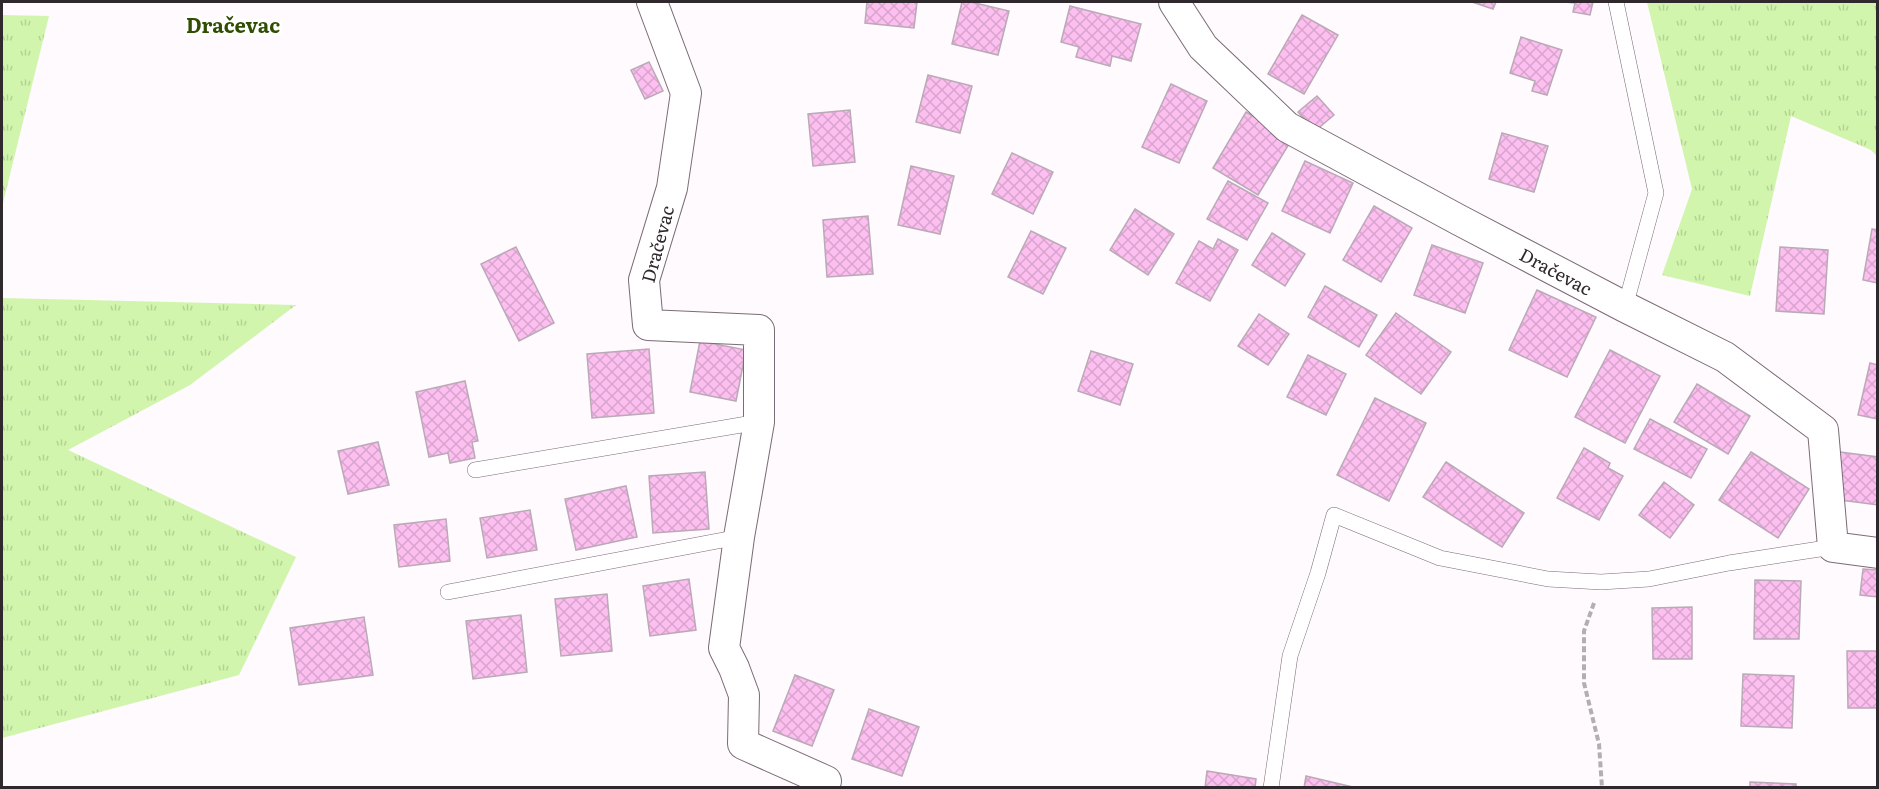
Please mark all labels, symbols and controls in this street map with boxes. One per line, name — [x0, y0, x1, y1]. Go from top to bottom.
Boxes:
district label: Dračevac — [186, 9, 280, 39]
street label: Dračevac — [634, 202, 680, 286]
street label: Dračevac — [1515, 241, 1597, 301]

